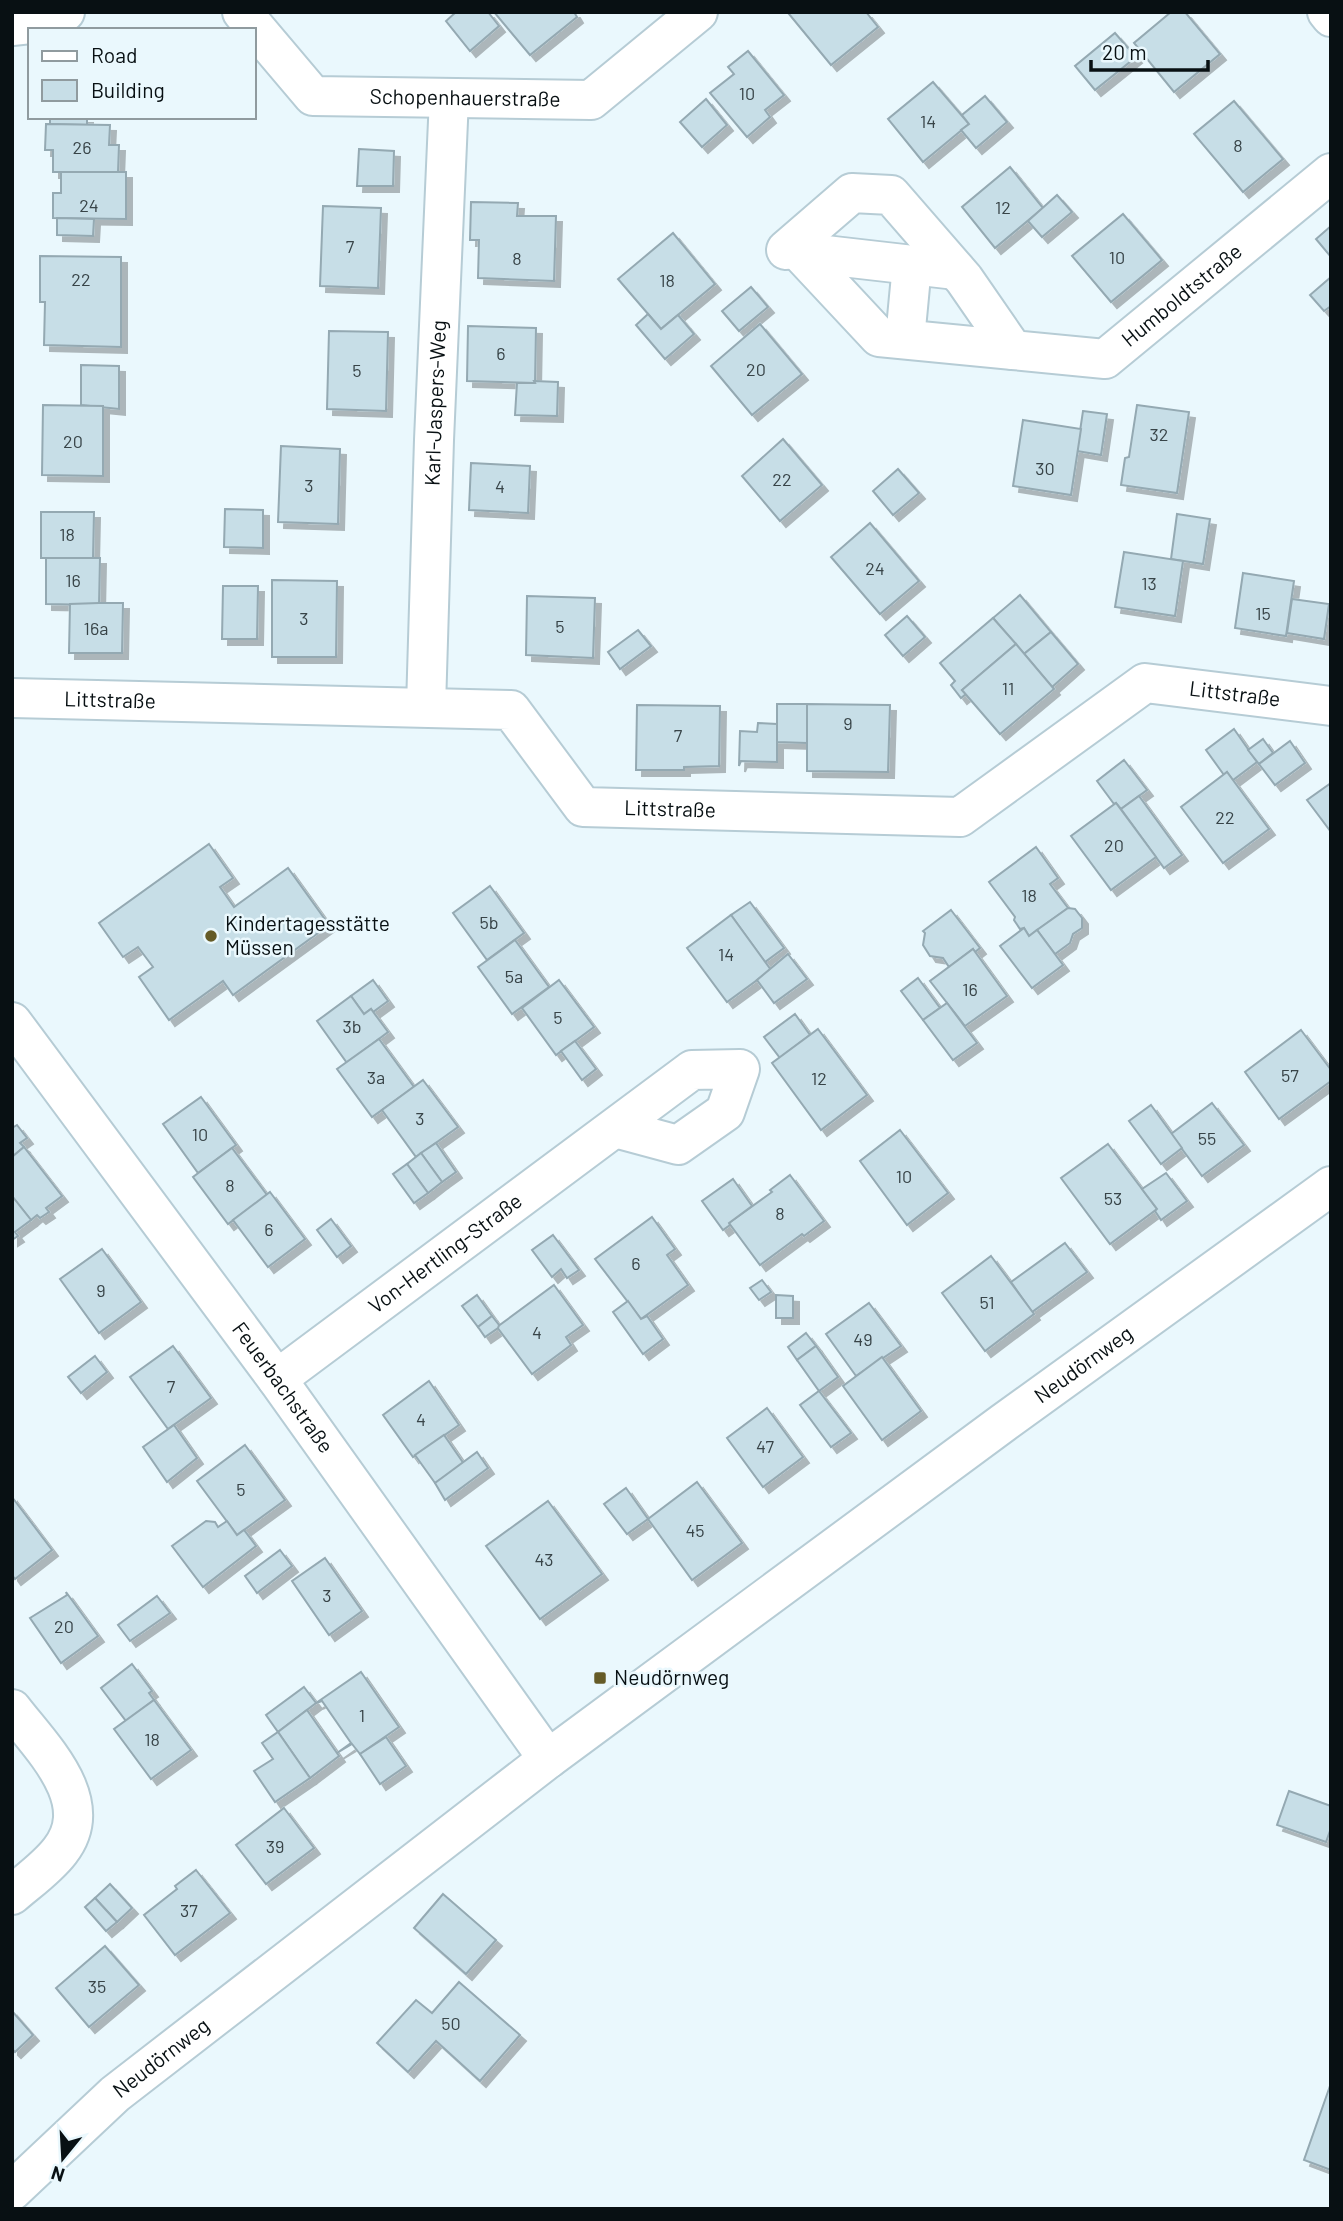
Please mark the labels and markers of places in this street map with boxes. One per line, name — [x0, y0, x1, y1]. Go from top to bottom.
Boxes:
place label: Kindertagesstätte Müssen — [225, 910, 390, 959]
marker: Kindertagesstätte Müssen — [203, 928, 219, 944]
place label: Neudörnweg — [614, 1664, 729, 1689]
marker: Neudörnweg — [592, 1670, 608, 1686]

